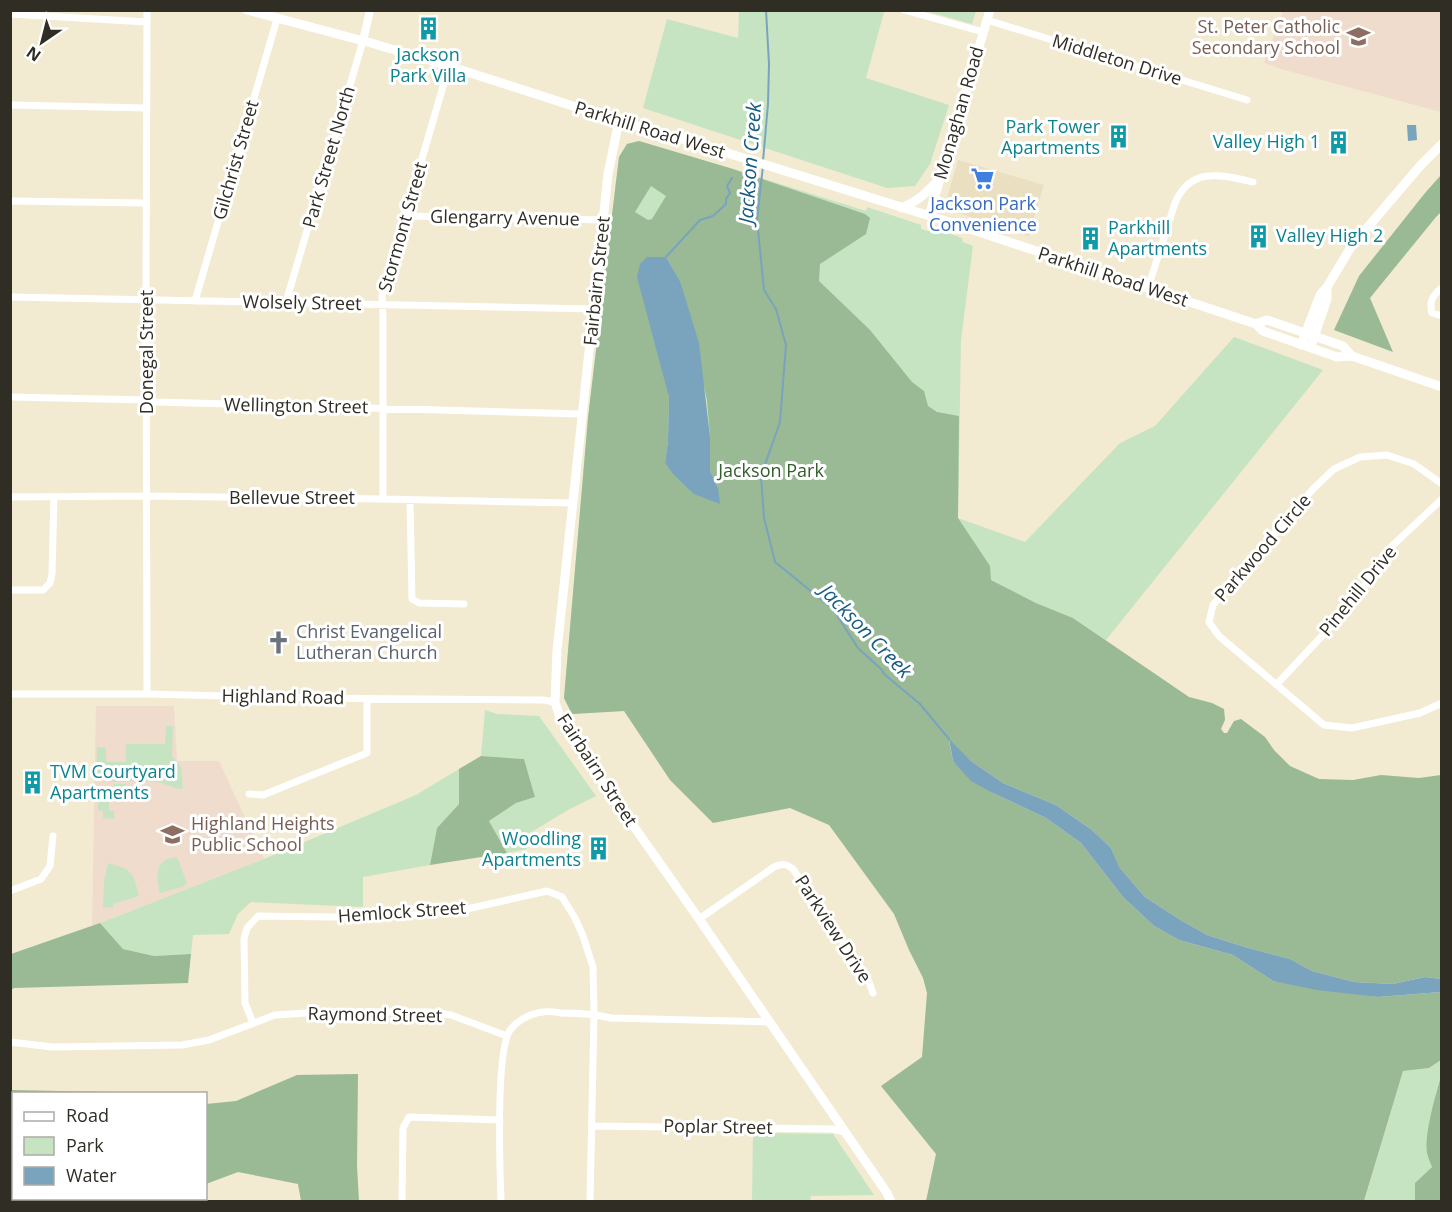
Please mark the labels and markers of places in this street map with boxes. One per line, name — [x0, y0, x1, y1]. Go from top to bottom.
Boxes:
place label: St. Peter Catholic Secondary School — [1192, 14, 1340, 59]
building icon: Jackson Park Villa — [415, 16, 441, 42]
school or university icon: St. Peter Catholic Secondary School — [1345, 24, 1371, 50]
place label: Jackson Park Villa — [390, 42, 466, 87]
place label: Park Tower Apartments — [1001, 114, 1101, 159]
building icon: Park Tower Apartments — [1105, 124, 1131, 150]
place label: Valley High 1 — [1213, 129, 1320, 153]
building icon: Valley High 1 — [1325, 129, 1351, 155]
supermarket icon: Jackson Park Convenience — [970, 165, 996, 191]
place label: Jackson Park Convenience — [928, 191, 1037, 236]
place label: Parkhill Apartments — [1108, 215, 1207, 260]
building icon: Valley High 2 — [1245, 223, 1271, 249]
place label: Valley High 2 — [1276, 223, 1383, 247]
building icon: Parkhill Apartments — [1077, 225, 1103, 251]
place label: Christ Evangelical Lutheran Church — [296, 619, 442, 664]
church icon: Christ Evangelical Lutheran Church — [265, 629, 291, 655]
place label: TVM Courtyard Apartments — [50, 759, 176, 804]
building icon: TVM Courtyard Apartments — [19, 769, 45, 795]
place label: Highland Heights Public School — [191, 811, 335, 856]
school or university icon: Highland Heights Public School — [160, 821, 186, 847]
place label: Woodling Apartments — [482, 826, 581, 871]
building icon: Woodling Apartments — [586, 836, 612, 862]

